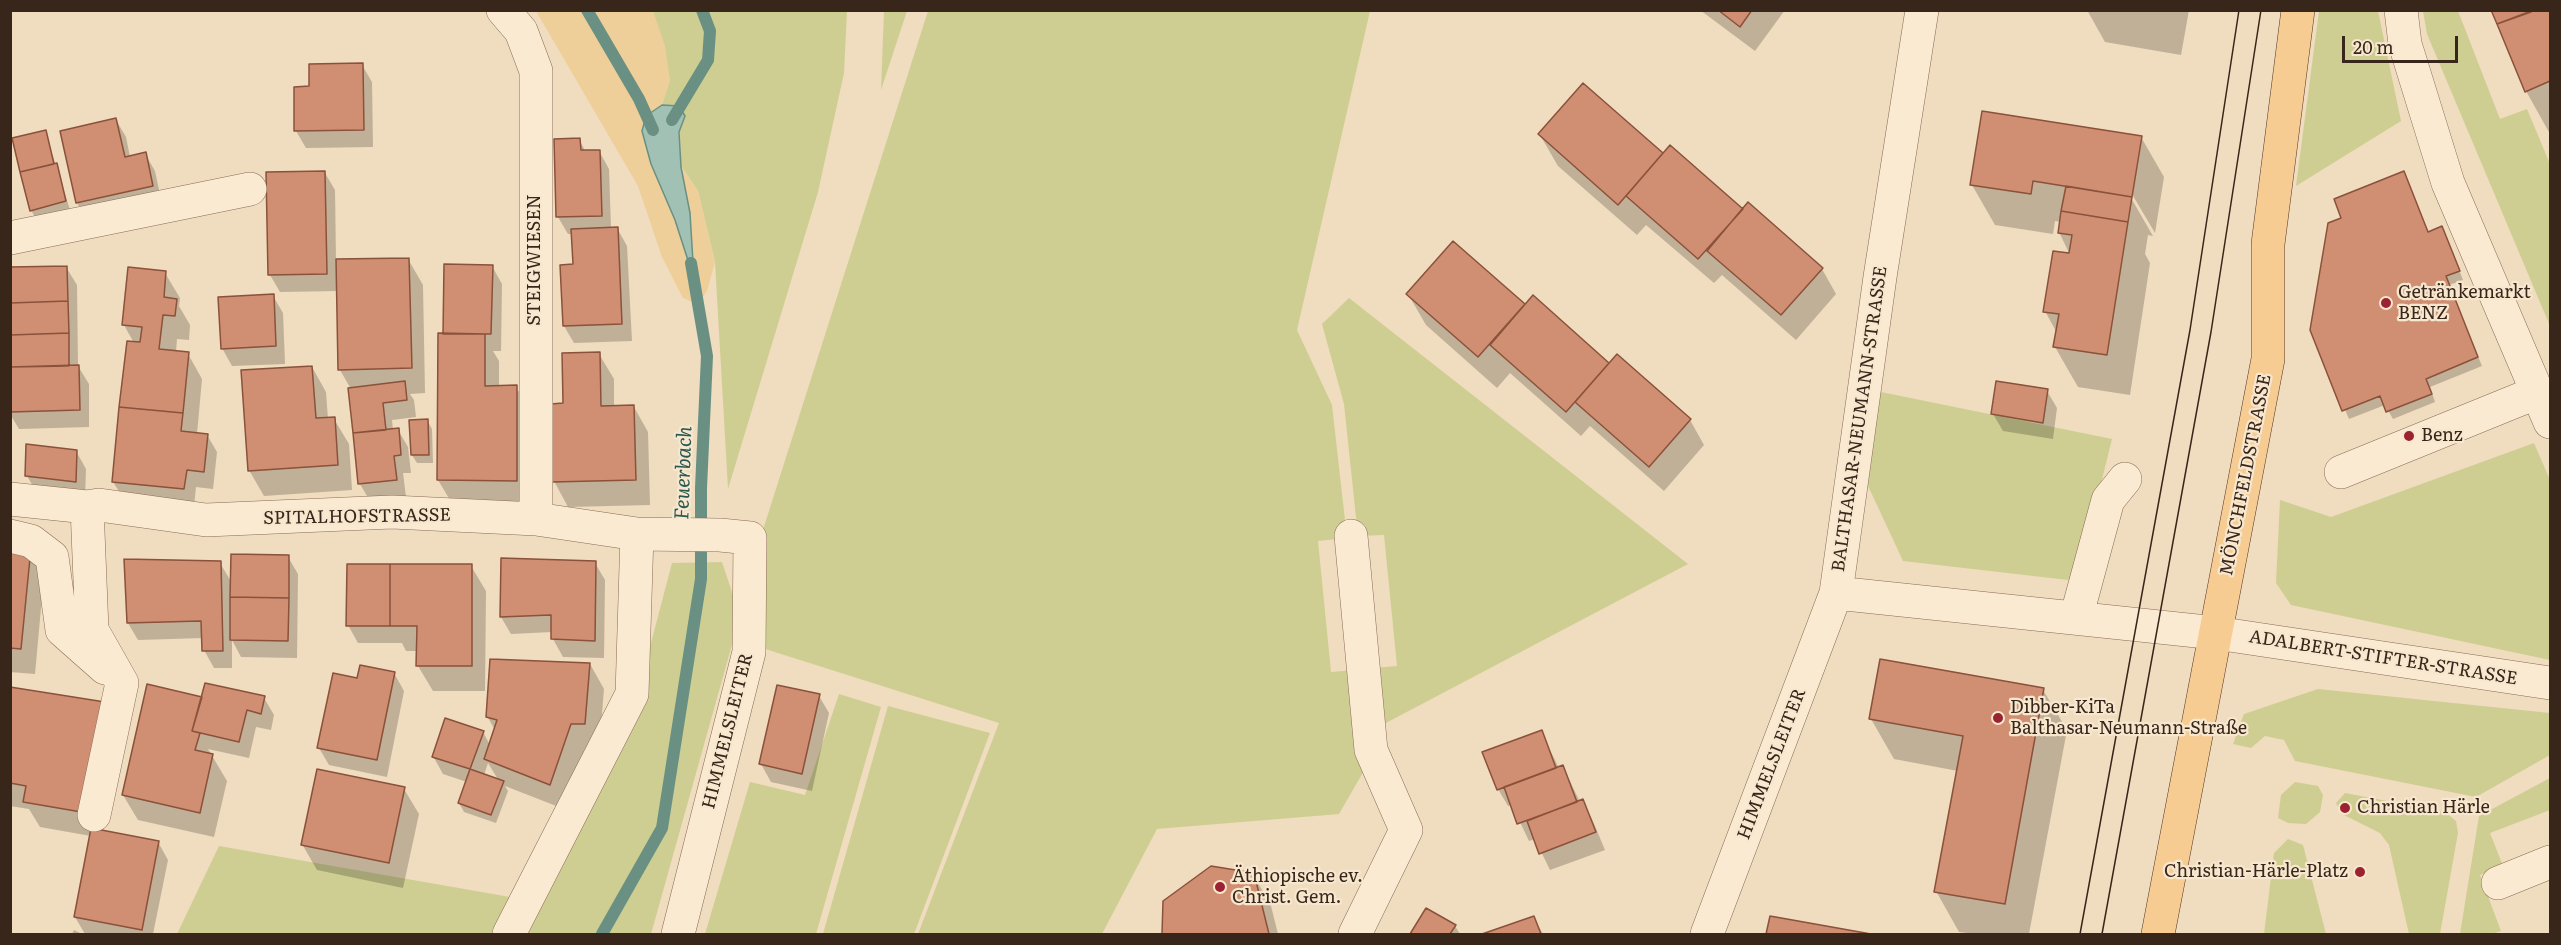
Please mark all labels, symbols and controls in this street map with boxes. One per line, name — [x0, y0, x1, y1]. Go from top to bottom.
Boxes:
scale bar — [2345, 24, 2460, 62]
text: 20 m — [2353, 33, 2394, 60]
street label: STEIGWIESEN — [524, 194, 546, 326]
street label: BALTHASAR-NEUMANN-STRASSE — [1828, 265, 1892, 573]
place label: Getränkemarkt BENZ — [2398, 282, 2531, 324]
marker: Getränkemarkt BENZ — [2379, 296, 2393, 310]
street label: MÖNCHFELDSTRASSE — [2216, 372, 2276, 578]
place label: Benz — [2421, 425, 2463, 447]
water label: Feuerbach — [670, 426, 698, 520]
marker: Benz — [2402, 429, 2416, 443]
street label: SPITALHOFSTRASSE — [263, 505, 451, 529]
street label: ADALBERT-STIFTER-STRASSE — [2247, 626, 2519, 690]
street label: HIMMELSLEITER — [698, 651, 758, 811]
street label: HIMMELSLEITER — [1733, 685, 1811, 843]
place label: Dibber-KiTa Balthasar-Neumann-Straße — [2010, 697, 2247, 740]
marker: Dibber-KiTa Balthasar-Neumann-Straße — [1991, 711, 2005, 725]
place label: Christian Härle — [2357, 797, 2490, 819]
marker: Christian Härle — [2338, 801, 2352, 815]
place label: Christian-Härle-Platz — [2164, 861, 2348, 883]
marker: Christian-Härle-Platz — [2353, 865, 2367, 879]
place label: Äthiopische ev. Christ. Gem. — [1232, 866, 1363, 908]
marker: Äthiopische ev. Christ. Gem. — [1213, 880, 1227, 894]

